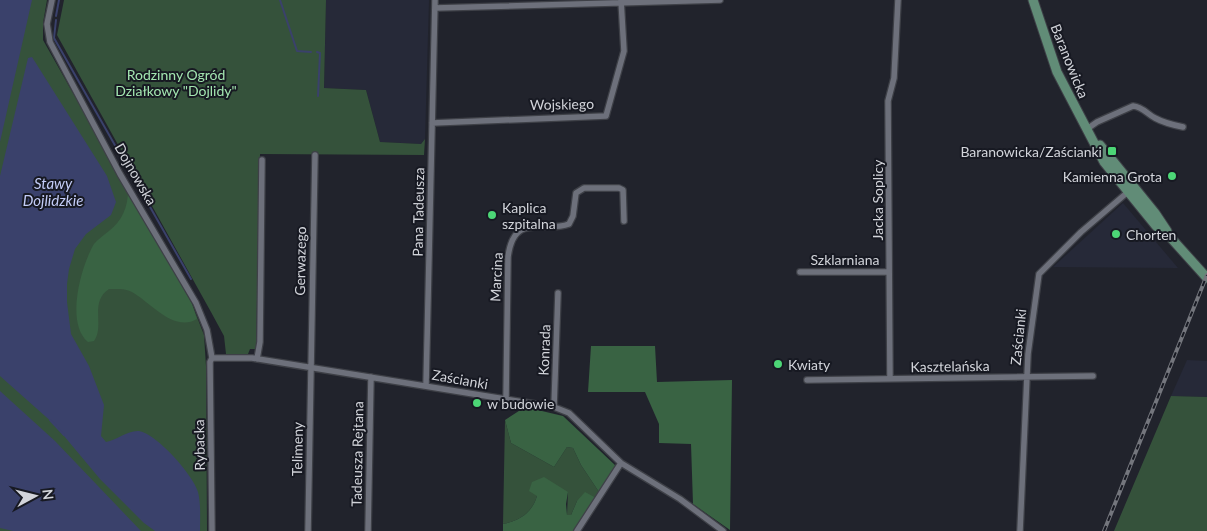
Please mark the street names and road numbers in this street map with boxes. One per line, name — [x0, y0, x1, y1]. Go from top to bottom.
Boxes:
street label: Baranowicka — [1047, 21, 1093, 101]
street label: Wojskiego — [530, 95, 594, 113]
street label: Dojnowska — [111, 140, 161, 208]
street label: Jacka Soplicy — [869, 159, 886, 240]
street label: Pana Tadeusza — [409, 167, 427, 257]
street label: Gerwazego — [291, 226, 309, 296]
street label: Szklarniana — [810, 251, 880, 268]
street label: Marcina — [486, 252, 506, 302]
street label: Zaścianki — [1007, 308, 1029, 366]
street label: Konrada — [535, 324, 553, 376]
street label: Kasztelańska — [910, 357, 990, 375]
street label: Zaścianki — [431, 366, 489, 392]
street label: Tadeusza Rejtana — [348, 401, 366, 507]
street label: Rybacka — [190, 419, 208, 471]
street label: Telimeny — [288, 421, 306, 476]

